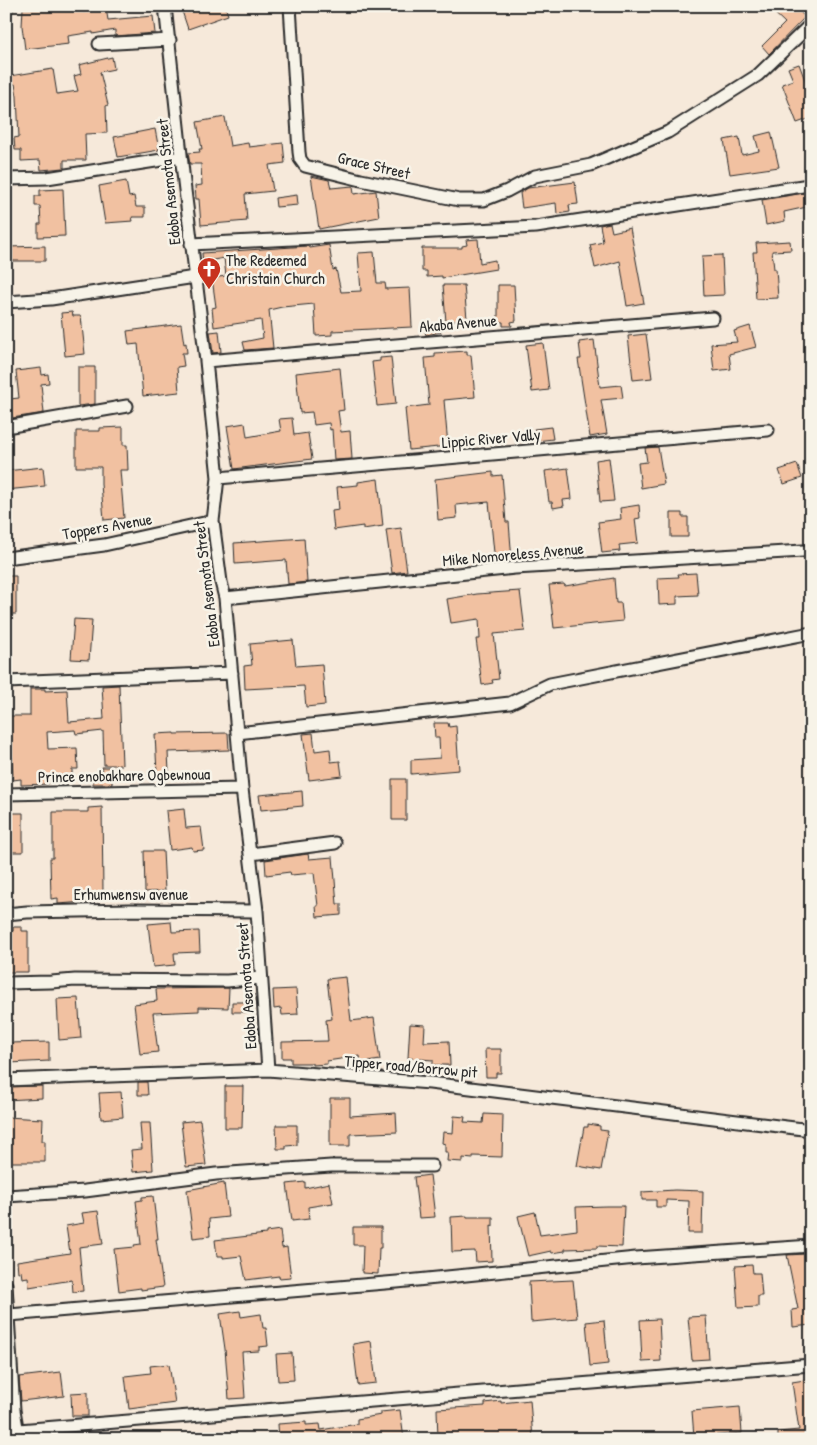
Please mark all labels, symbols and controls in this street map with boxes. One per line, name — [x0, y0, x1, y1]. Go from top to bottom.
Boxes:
street label: Edoba Asemota Street — [150, 117, 186, 246]
street label: Grace Street — [336, 146, 413, 184]
place label: The Redeemed Christain Church — [226, 249, 325, 289]
church icon: The Redeemed Christain Church — [196, 256, 222, 290]
street label: Akaba Avenue — [418, 309, 498, 337]
street label: Lippic River Vally — [441, 423, 542, 453]
street label: Toppers Avenue — [60, 507, 154, 545]
street label: Edoba Asemota Street — [187, 519, 225, 648]
street label: Mike Nomoreless Avenue — [441, 537, 585, 571]
street label: Prince enobakhare Ogbewnoua — [38, 762, 210, 788]
street label: Erhumwensw avenue — [74, 883, 189, 905]
street label: Edoba Asemota Street — [231, 922, 261, 1050]
street label: Tipper road/Borrow pit — [344, 1049, 479, 1083]

